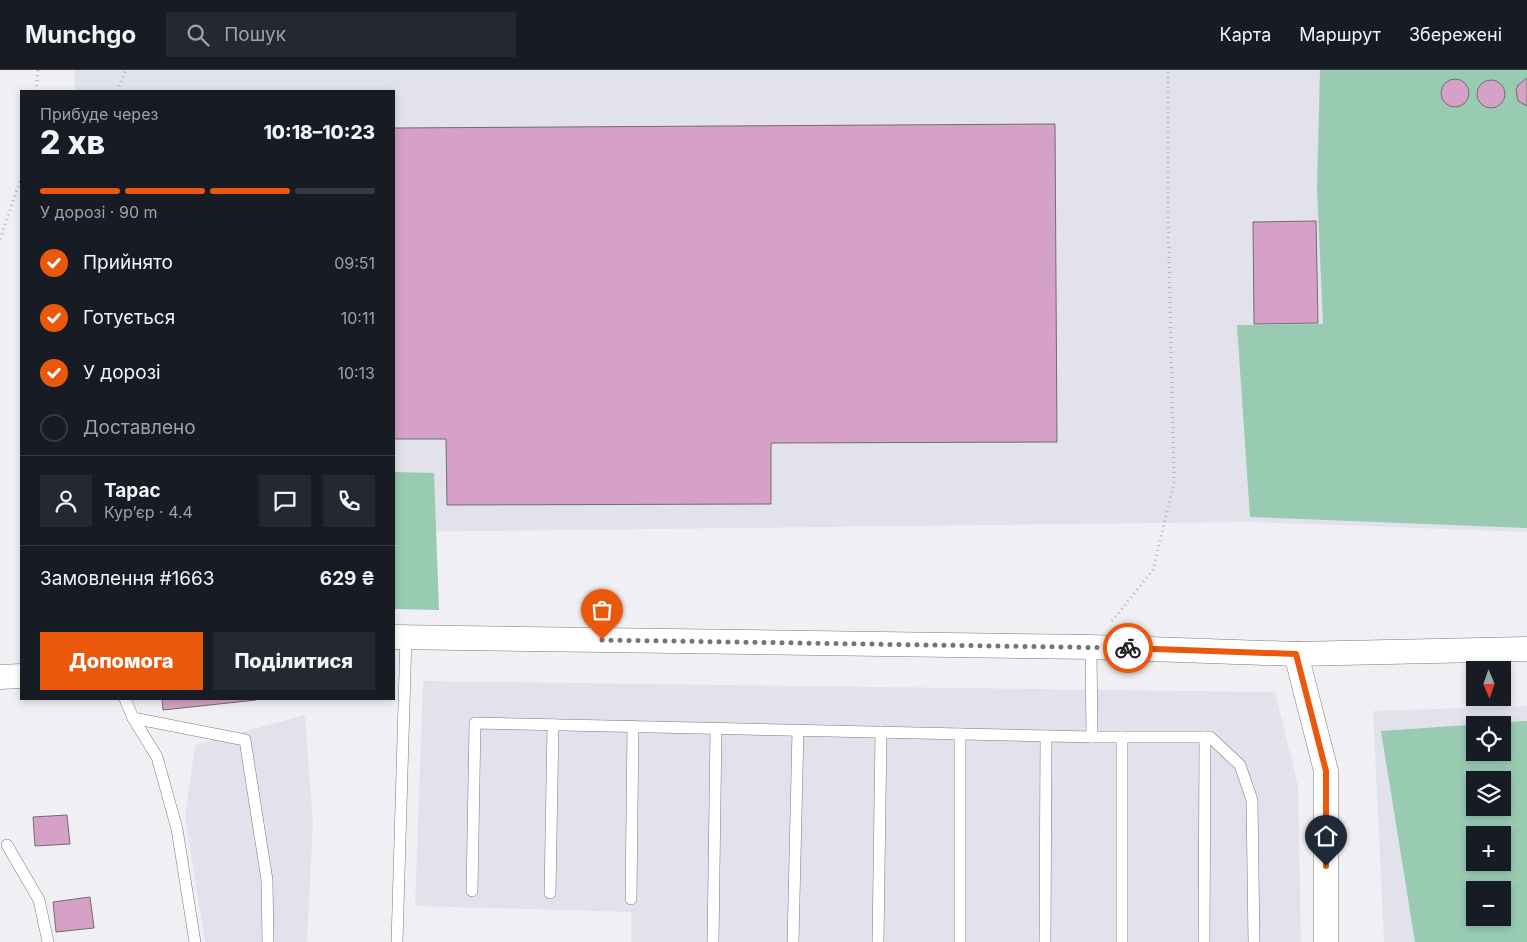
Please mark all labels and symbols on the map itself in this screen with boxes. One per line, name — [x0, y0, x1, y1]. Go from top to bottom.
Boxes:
pin — [581, 589, 623, 640]
courier — [1103, 623, 1153, 673]
north arrow — [1466, 661, 1511, 706]
pin — [1305, 815, 1347, 866]

